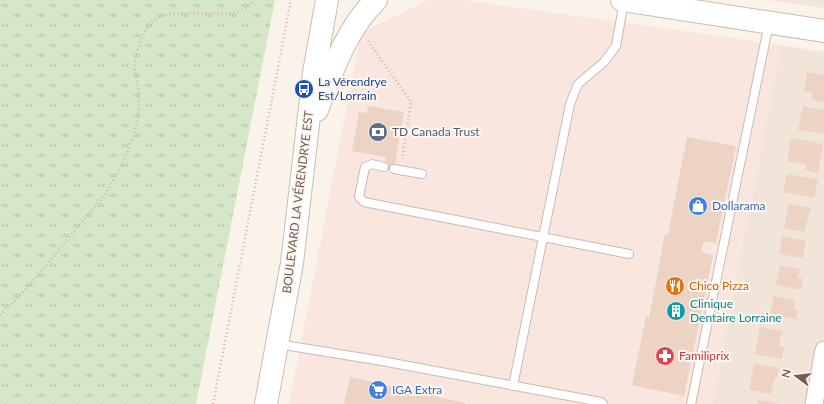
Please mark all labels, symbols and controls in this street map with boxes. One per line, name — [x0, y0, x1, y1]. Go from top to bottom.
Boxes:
place label: La Vérendrye Est/Lorrain — [318, 74, 387, 103]
bus stop icon: La Vérendrye Est/Lorrain — [293, 78, 315, 100]
street label: BOULEVARD LA VÉRENDRYE EST — [279, 110, 316, 294]
bank icon: TD Canada Trust — [367, 121, 389, 143]
place label: TD Canada Trust — [392, 124, 480, 139]
shop icon: Dollarama — [687, 195, 709, 217]
place label: Dollarama — [712, 198, 766, 213]
restaurant icon: Chico Pizza — [664, 275, 686, 297]
place label: Chico Pizza — [689, 278, 749, 293]
place label: Clinique Dentaire Lorraine — [690, 296, 782, 325]
building icon: Clinique Dentaire Lorraine — [665, 300, 687, 322]
pharmacy icon: Familiprix — [654, 345, 676, 367]
place label: Familiprix — [679, 348, 729, 363]
north arrow — [776, 356, 816, 396]
text: N — [778, 368, 793, 379]
supermarket icon: IGA Extra — [367, 379, 389, 401]
place label: IGA Extra — [392, 382, 442, 397]

